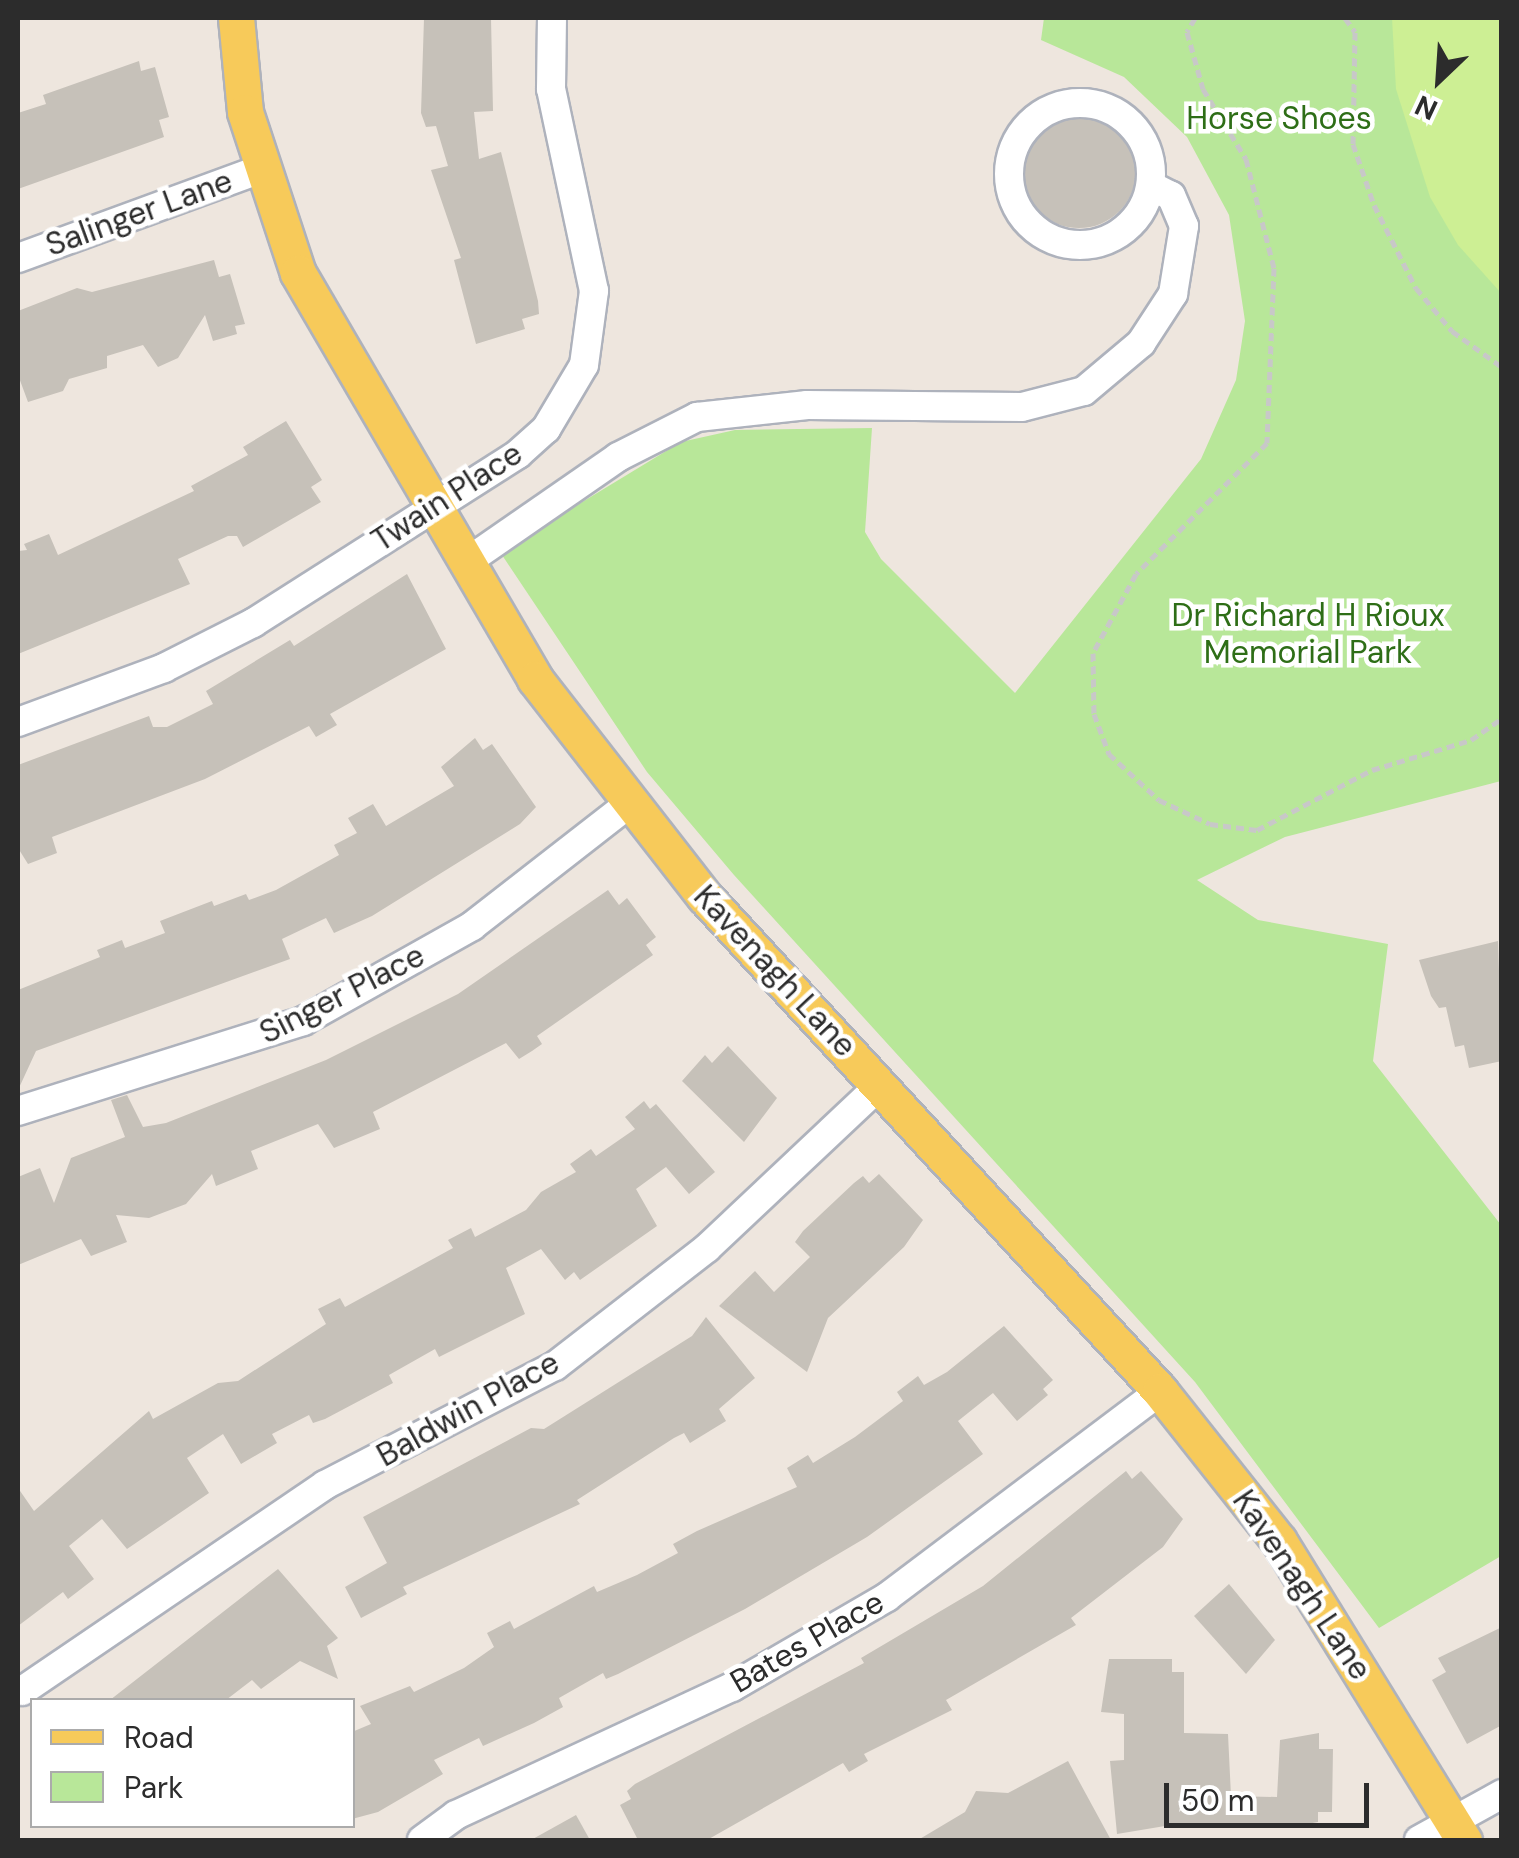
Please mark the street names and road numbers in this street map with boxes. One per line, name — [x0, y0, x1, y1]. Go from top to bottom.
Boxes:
street label: Salinger Lane — [40, 161, 238, 265]
street label: Twain Place — [365, 434, 529, 560]
street label: Kavenagh Lane — [686, 877, 864, 1065]
street label: Singer Place — [253, 936, 431, 1052]
street label: Baldwin Place — [370, 1343, 566, 1475]
street label: Kavenagh Lane — [1224, 1483, 1380, 1687]
street label: Bates Place — [723, 1583, 891, 1701]

